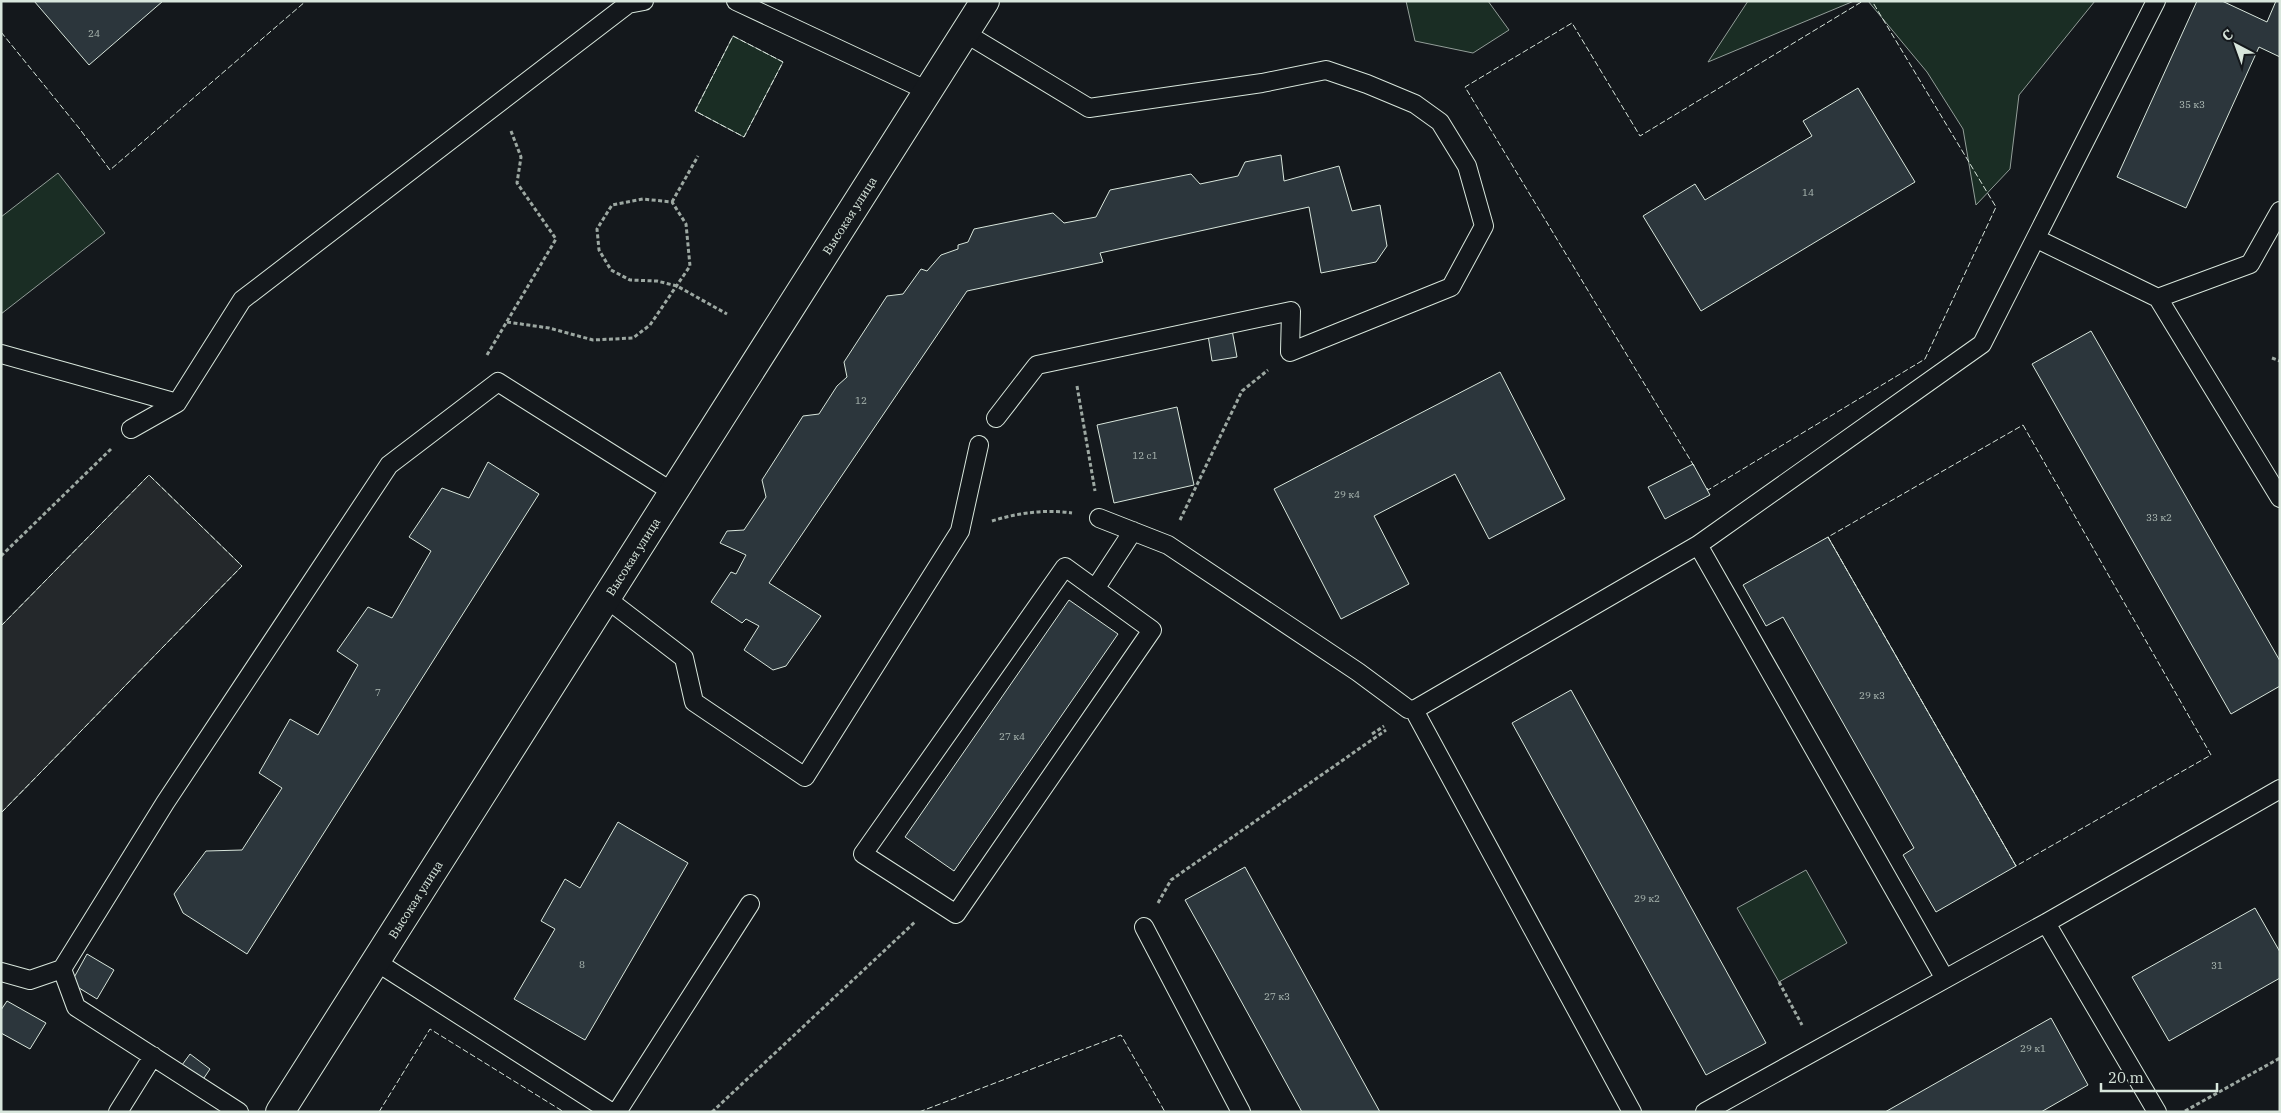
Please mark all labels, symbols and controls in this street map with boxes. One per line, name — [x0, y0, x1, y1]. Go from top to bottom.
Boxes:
north arrow — [2211, 20, 2261, 70]
text: С — [2218, 25, 2237, 45]
house number: 24 — [88, 27, 100, 40]
house number: 35 к3 — [2179, 98, 2205, 111]
street label: Высокая улица — [819, 173, 880, 257]
house number: 14 — [1802, 186, 1814, 199]
house number: 12 — [855, 394, 867, 407]
house number: 12 с1 — [1132, 449, 1158, 462]
house number: 29 к4 — [1334, 488, 1360, 501]
house number: 33 к2 — [2146, 511, 2172, 524]
street label: Высокая улица — [602, 514, 663, 598]
house number: 7 — [375, 686, 381, 699]
house number: 29 к3 — [1859, 689, 1885, 702]
house number: 27 к4 — [999, 730, 1025, 743]
street label: Высокая улица — [385, 857, 446, 941]
house number: 29 к2 — [1634, 892, 1660, 905]
house number: 8 — [579, 958, 585, 971]
house number: 31 — [2211, 959, 2223, 972]
house number: 27 к3 — [1264, 990, 1290, 1003]
house number: 29 к1 — [2020, 1042, 2046, 1055]
scale bar — [2101, 1060, 2217, 1092]
text: 20 m — [2108, 1068, 2144, 1087]

